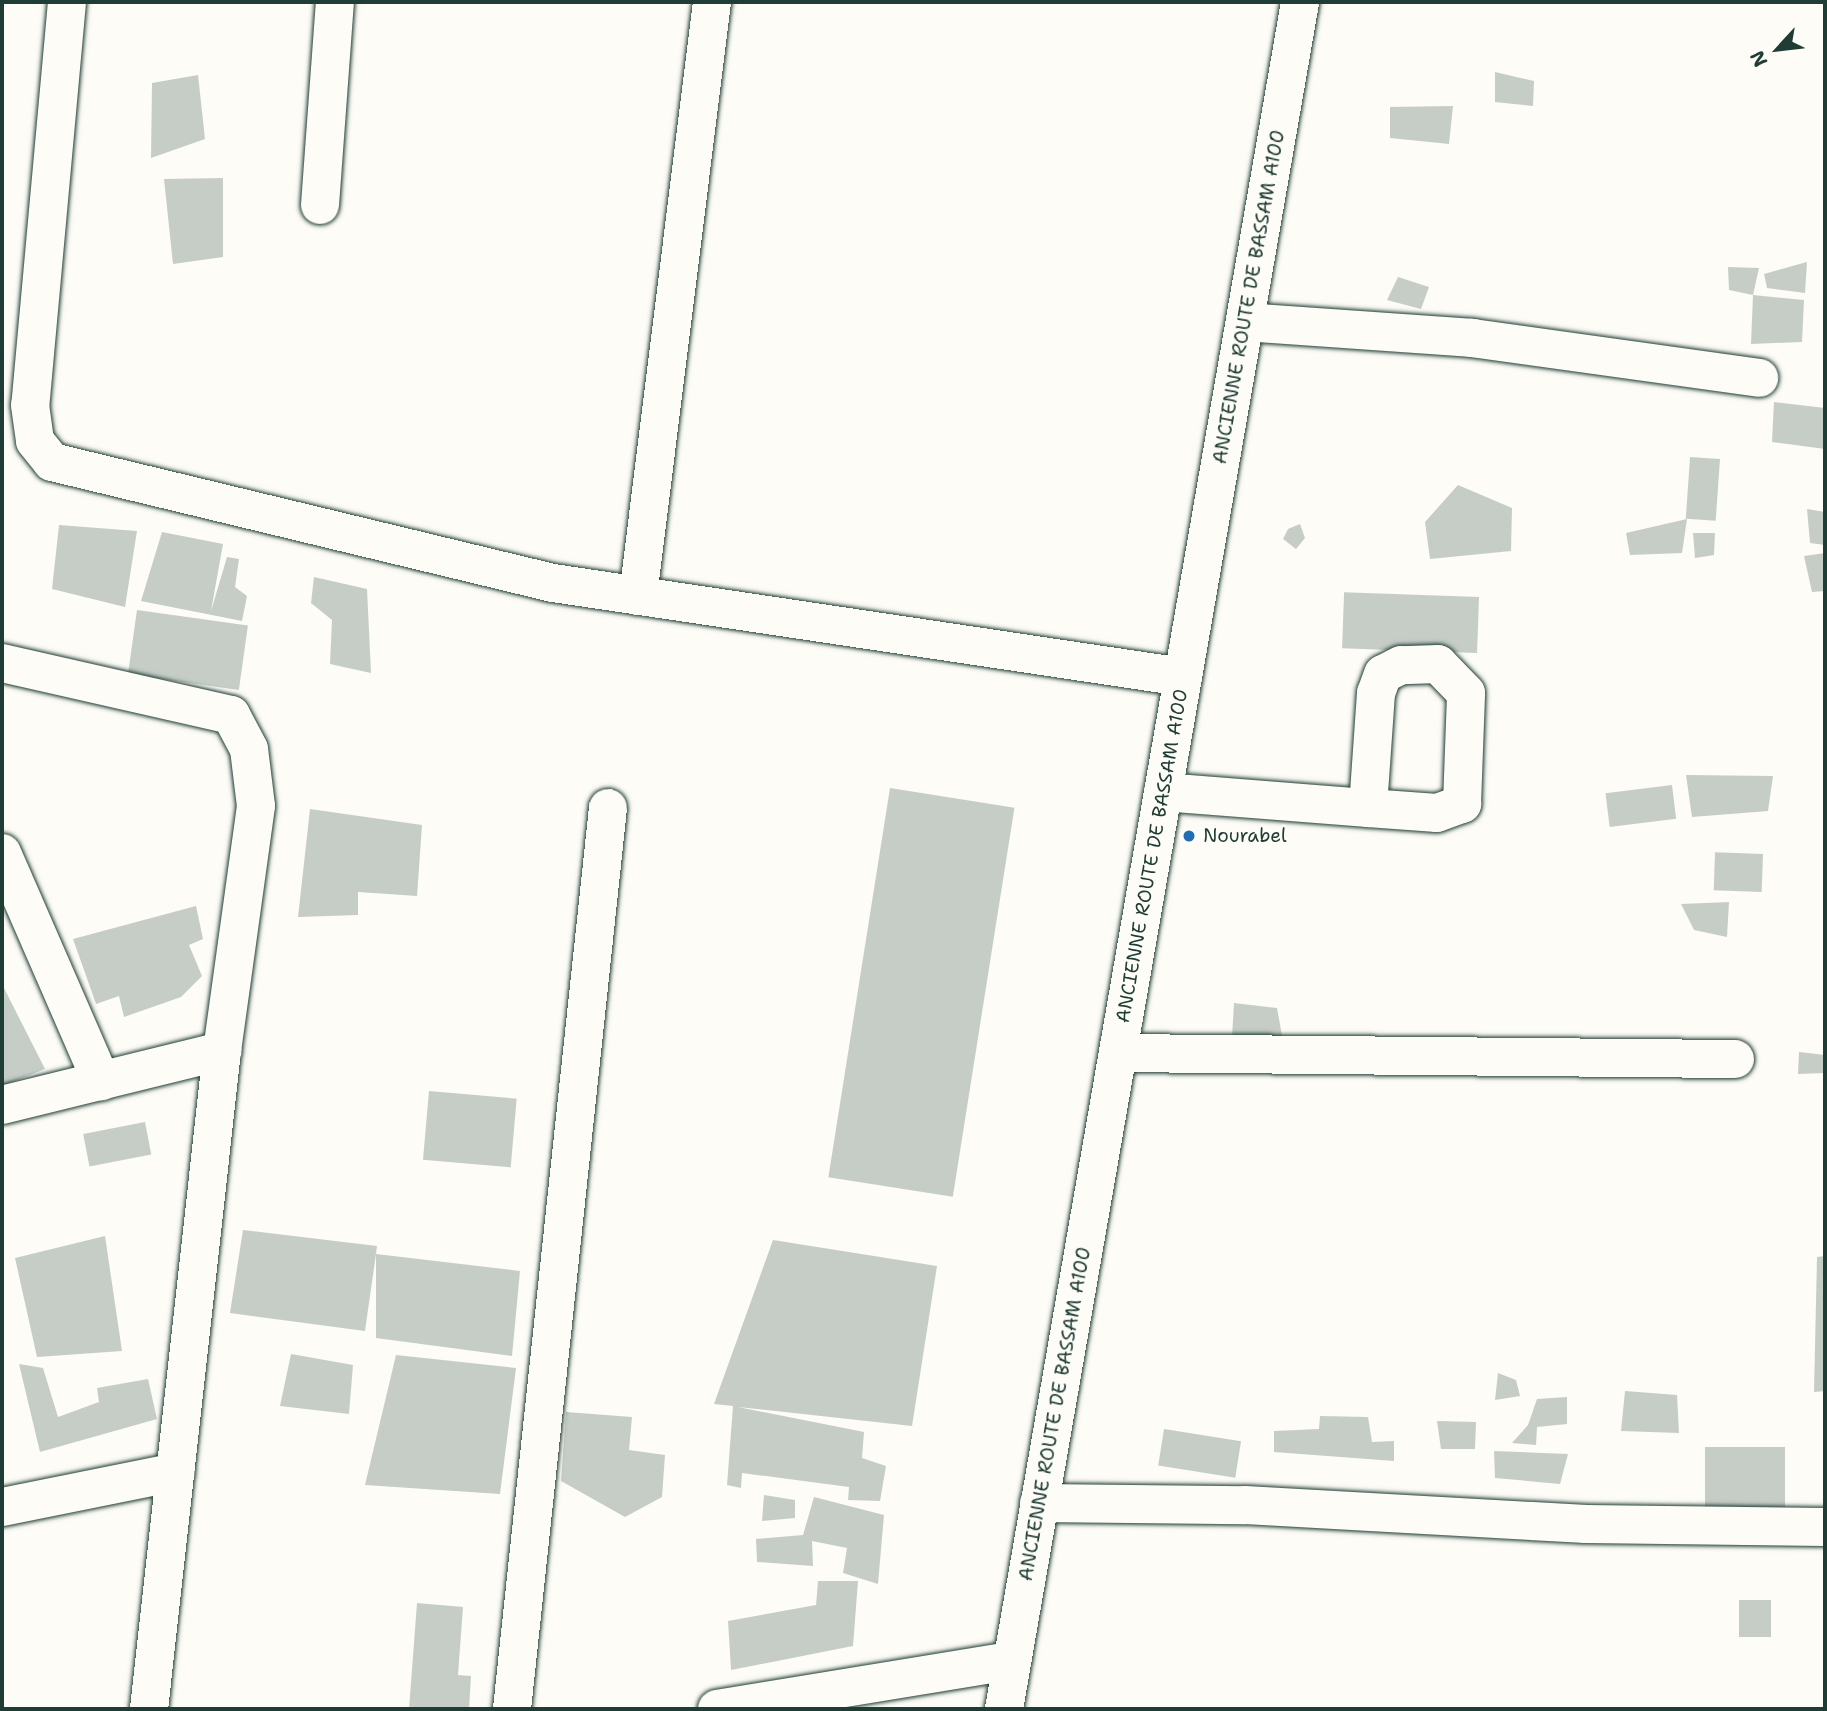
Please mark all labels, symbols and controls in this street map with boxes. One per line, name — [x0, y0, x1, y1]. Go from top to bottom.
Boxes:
north arrow — [1743, 14, 1813, 84]
text: N — [1744, 46, 1773, 71]
street label: ANCIENNE ROUTE DE BASSAM A100 — [1208, 128, 1290, 466]
street label: ANCIENNE ROUTE DE BASSAM A100 — [1111, 687, 1193, 1025]
place label: Nourabel — [1203, 825, 1287, 847]
marker: Nourabel — [1181, 828, 1197, 844]
street label: ANCIENNE ROUTE DE BASSAM A100 — [1014, 1245, 1096, 1583]

